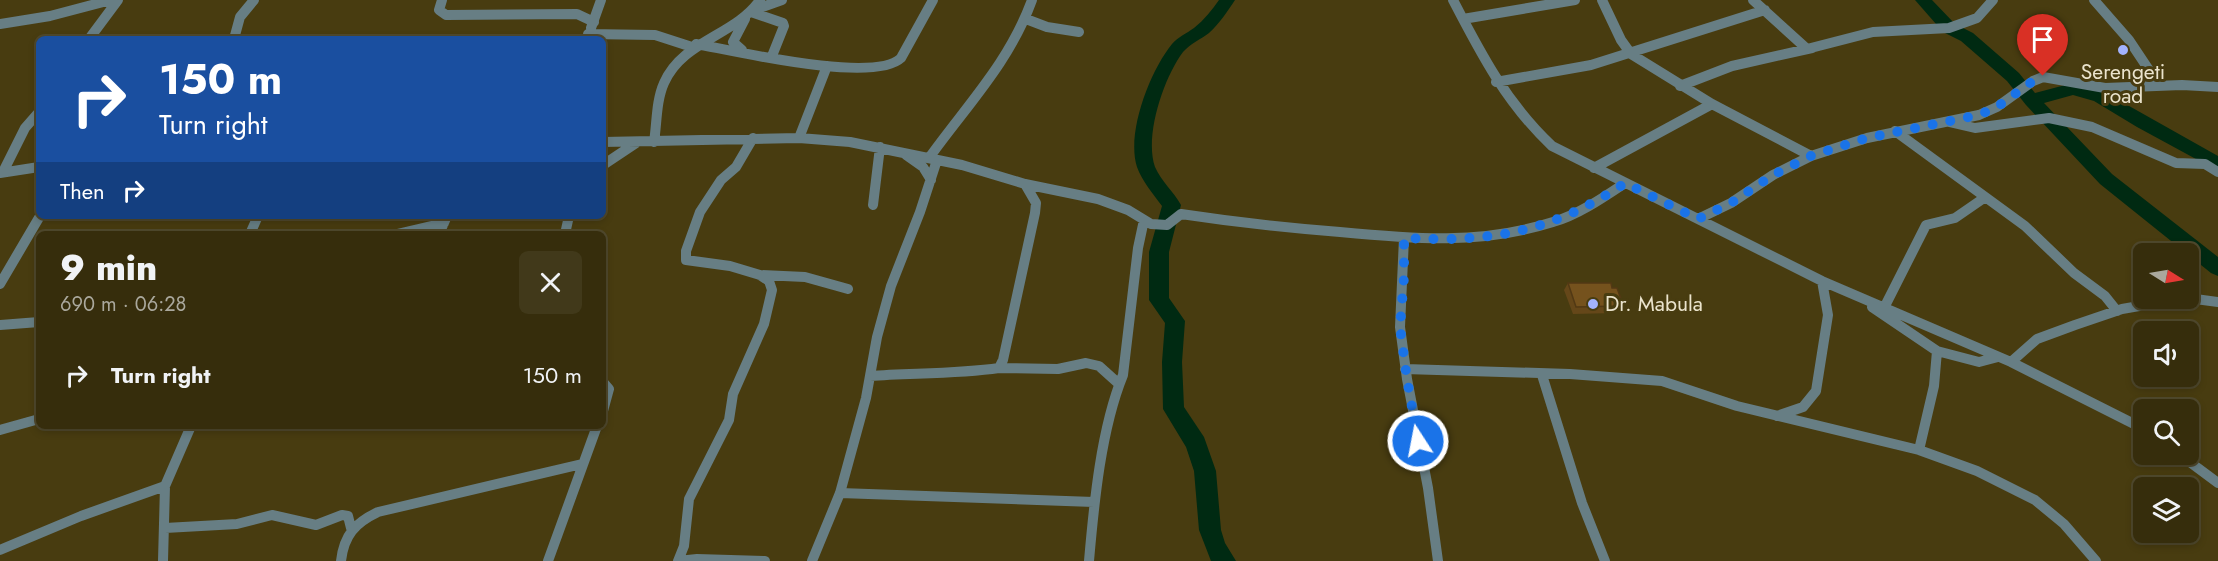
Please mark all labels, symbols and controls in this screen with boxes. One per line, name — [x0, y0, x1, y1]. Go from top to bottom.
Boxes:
pin — [2017, 14, 2068, 76]
icon: arrive — [2026, 23, 2059, 56]
marker: Serengeti road — [2116, 43, 2130, 57]
text: 150 m — [159, 49, 282, 110]
place label: Serengeti road — [2081, 57, 2165, 111]
icon: right — [60, 60, 138, 138]
text: Turn right — [159, 105, 267, 144]
icon: right — [117, 174, 150, 207]
text: Then — [60, 175, 105, 207]
text: 9 min — [60, 241, 157, 293]
north arrow — [2133, 243, 2199, 309]
map controls — [2133, 243, 2199, 543]
button: close — [519, 251, 582, 314]
place label: Dr. Mabula — [1605, 289, 1703, 319]
text: 690 m · 06:28 — [60, 290, 186, 319]
marker: Dr. Mabula — [1586, 297, 1600, 311]
button: sound — [2133, 321, 2199, 387]
icon: right — [60, 359, 93, 392]
text: Turn right — [111, 359, 211, 391]
text: 150 m — [523, 359, 582, 391]
button: search — [2133, 399, 2199, 465]
position arrow — [1386, 409, 1450, 473]
button: layers — [2133, 477, 2199, 543]

